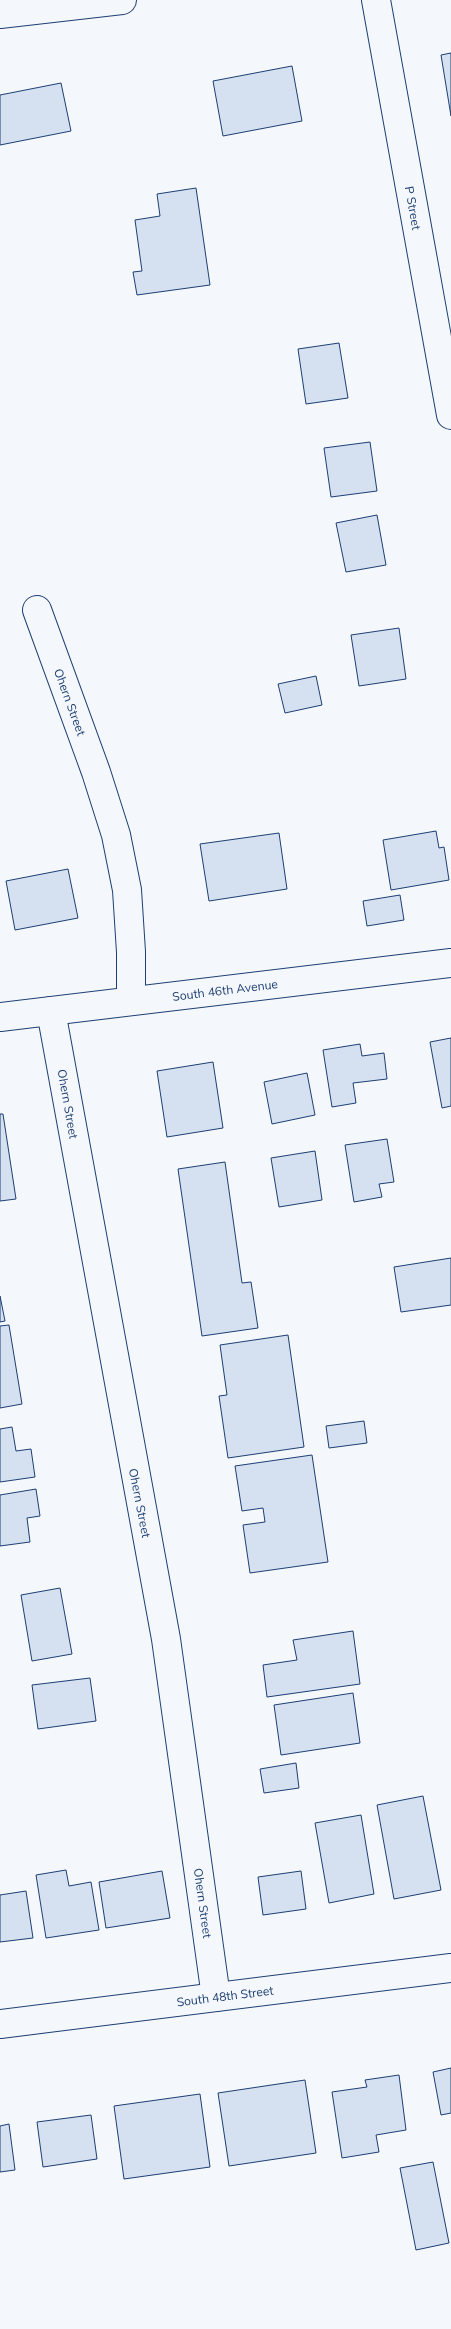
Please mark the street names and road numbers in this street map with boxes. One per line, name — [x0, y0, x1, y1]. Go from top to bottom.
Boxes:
street label: P Street — [402, 185, 424, 231]
street label: Ohern Street — [51, 666, 89, 738]
street label: South 46th Avenue — [171, 976, 279, 1004]
street label: Ohern Street — [54, 1068, 82, 1140]
street label: Ohern Street — [126, 1467, 154, 1539]
street label: Ohern Street — [191, 1867, 215, 1939]
street label: South 48th Street — [176, 1983, 274, 2009]

